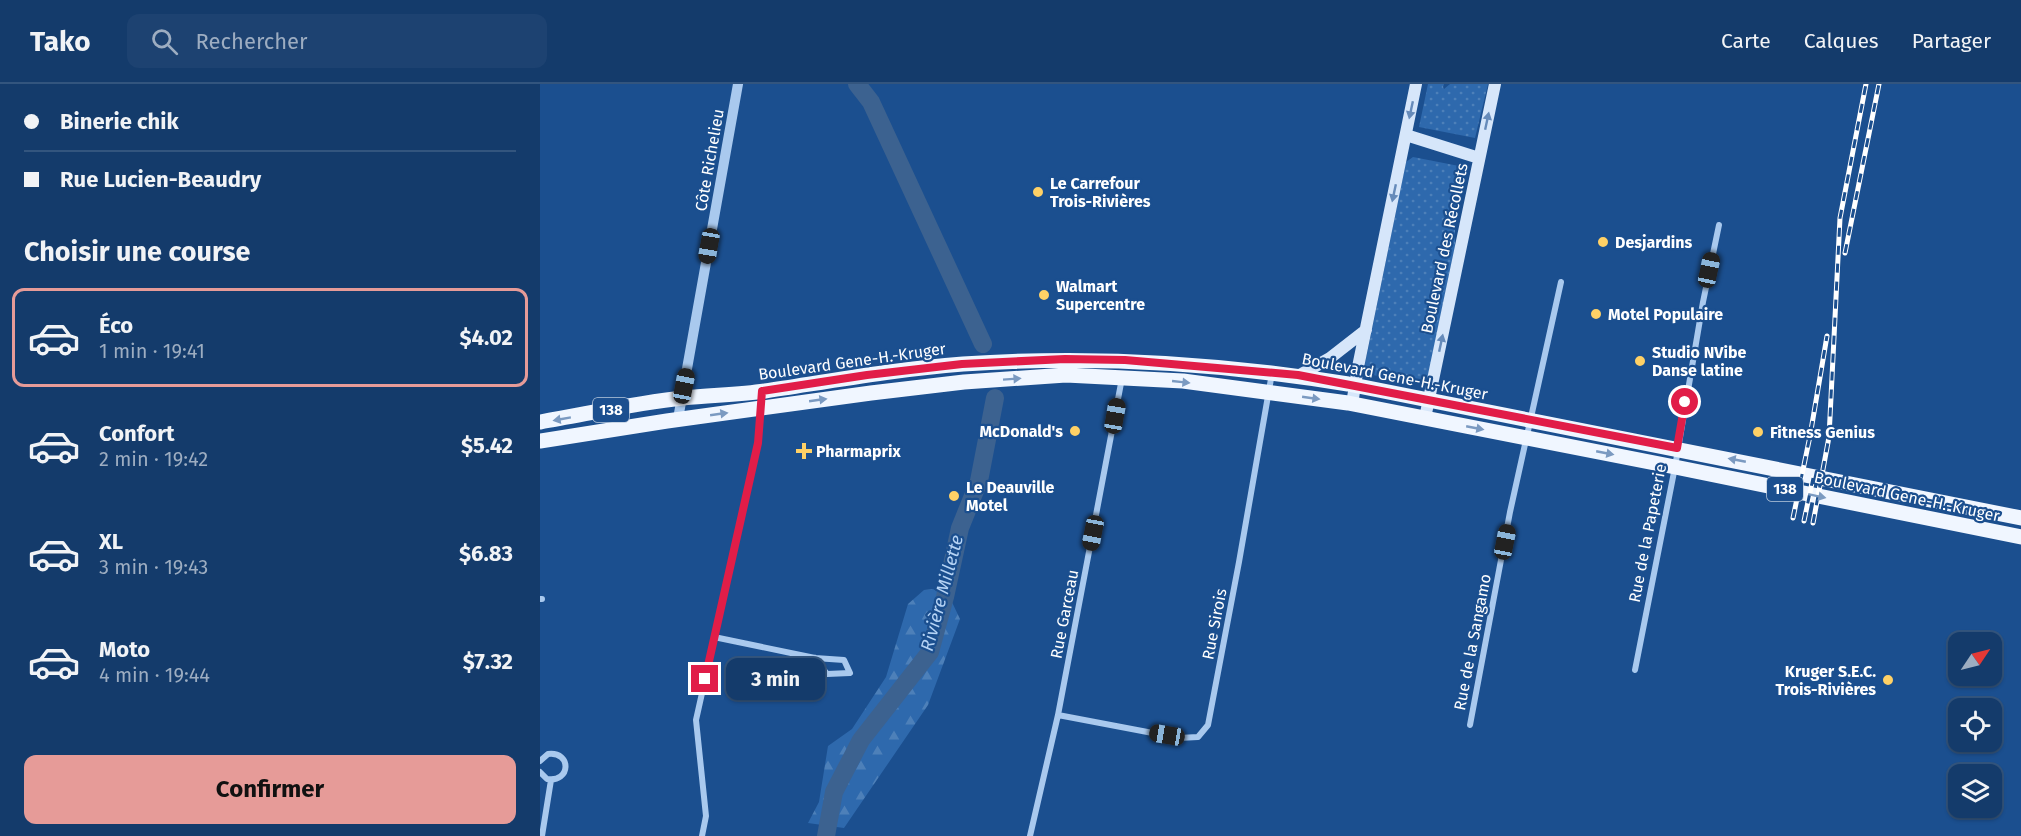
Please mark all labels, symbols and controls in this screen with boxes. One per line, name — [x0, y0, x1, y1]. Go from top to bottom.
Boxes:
search box — [127, 14, 547, 68]
text: Tako — [30, 25, 91, 58]
icon: search — [148, 25, 181, 58]
text: Rechercher — [196, 28, 308, 55]
text: Carte — [1721, 28, 1771, 54]
text: Calques — [1804, 28, 1879, 54]
text: Partager — [1912, 28, 1991, 54]
one-way arrow — [1406, 100, 1415, 119]
street label: Côte Richelieu — [691, 107, 728, 213]
text: Binerie chik — [60, 108, 179, 135]
one-way arrow — [1483, 111, 1492, 130]
street label: Boulevard des Récollets — [1417, 161, 1472, 335]
text: Rue Lucien-Beaudry — [60, 166, 261, 193]
place label: Le Carrefour Trois-Rivières — [1050, 174, 1151, 211]
one-way arrow — [1389, 183, 1398, 202]
marker: Le Carrefour Trois-Rivières — [1031, 185, 1045, 199]
car — [697, 227, 721, 265]
place label: Desjardins — [1615, 233, 1693, 252]
marker: Desjardins — [1596, 235, 1610, 249]
text: Choisir une course — [24, 236, 250, 268]
car — [1696, 251, 1722, 289]
place label: Walmart Supercentre — [1056, 277, 1145, 314]
marker: Walmart Supercentre — [1037, 288, 1051, 302]
place label: Motel Populaire — [1608, 305, 1723, 324]
marker: Motel Populaire — [1589, 307, 1603, 321]
icon: car — [27, 311, 81, 365]
text: Éco — [99, 312, 133, 339]
text: $4.02 — [460, 324, 513, 351]
one-way arrow — [1437, 333, 1446, 352]
text: 1 min · 19:41 — [99, 339, 205, 363]
street label: Boulevard Gene-H.-Kruger — [757, 339, 948, 384]
place label: Studio NVibe Danse latine — [1652, 343, 1747, 380]
street label: Boulevard Gene-H.-Kruger — [1300, 349, 1490, 404]
marker: Studio NVibe Danse latine — [1633, 354, 1647, 368]
car — [672, 367, 696, 405]
one-way arrow — [1002, 374, 1021, 384]
one-way arrow — [1171, 377, 1190, 386]
route start — [1671, 388, 1698, 415]
one-way arrow — [1301, 393, 1320, 402]
one-way arrow — [809, 396, 828, 405]
car — [1103, 397, 1127, 435]
road number: 138 — [593, 398, 629, 422]
one-way arrow — [710, 409, 729, 418]
one-way arrow — [553, 414, 572, 423]
icon: car — [27, 419, 81, 473]
text: Confort — [99, 420, 175, 447]
place label: McDonald's — [980, 422, 1063, 441]
place label: Fitness Genius — [1770, 423, 1875, 442]
marker: McDonald's — [1068, 424, 1082, 438]
one-way arrow — [1466, 424, 1485, 433]
marker: Fitness Genius — [1751, 425, 1765, 439]
text: $5.42 — [461, 432, 513, 459]
place label: Pharmaprix — [816, 442, 901, 461]
marker: Pharmaprix — [797, 444, 811, 458]
text: 2 min · 19:42 — [99, 447, 208, 471]
one-way arrow — [1596, 449, 1615, 458]
one-way arrow — [1728, 455, 1747, 464]
street label: Rue de la Papeterie — [1625, 462, 1670, 604]
street label: Boulevard Gene-H.-Kruger — [1812, 468, 2002, 526]
road number: 138 — [1767, 477, 1803, 501]
place label: Le Deauville Motel — [966, 478, 1055, 515]
marker: Le Deauville Motel — [947, 489, 961, 503]
one-way arrow — [1808, 492, 1827, 501]
car — [1081, 514, 1105, 552]
car — [1493, 523, 1517, 561]
icon: car — [27, 527, 81, 581]
text: XL — [99, 528, 123, 555]
water label: Rivière Millette — [916, 532, 968, 654]
text: $6.83 — [459, 540, 513, 567]
text: 3 min · 19:43 — [99, 555, 208, 579]
street label: Rue Garceau — [1047, 568, 1082, 660]
street label: Rue de la Sangamo — [1450, 572, 1495, 712]
street label: Rue Sirois — [1198, 587, 1231, 661]
north arrow — [1948, 632, 2002, 686]
map controls — [1948, 632, 2002, 818]
icon: car — [27, 635, 81, 689]
text: Moto — [99, 636, 150, 663]
text: $7.32 — [463, 648, 513, 675]
callout: 3 min — [726, 658, 825, 700]
place label: Kruger S.E.C. Trois-Rivières — [1776, 662, 1876, 699]
text: 4 min · 19:44 — [99, 663, 210, 687]
route end — [691, 665, 718, 692]
text: 3 min — [751, 667, 800, 691]
marker: Kruger S.E.C. Trois-Rivières — [1881, 673, 1895, 687]
button: locate — [1948, 698, 2002, 752]
car — [1148, 723, 1186, 747]
button: Confirmer — [24, 755, 516, 824]
button: layers — [1948, 764, 2002, 818]

